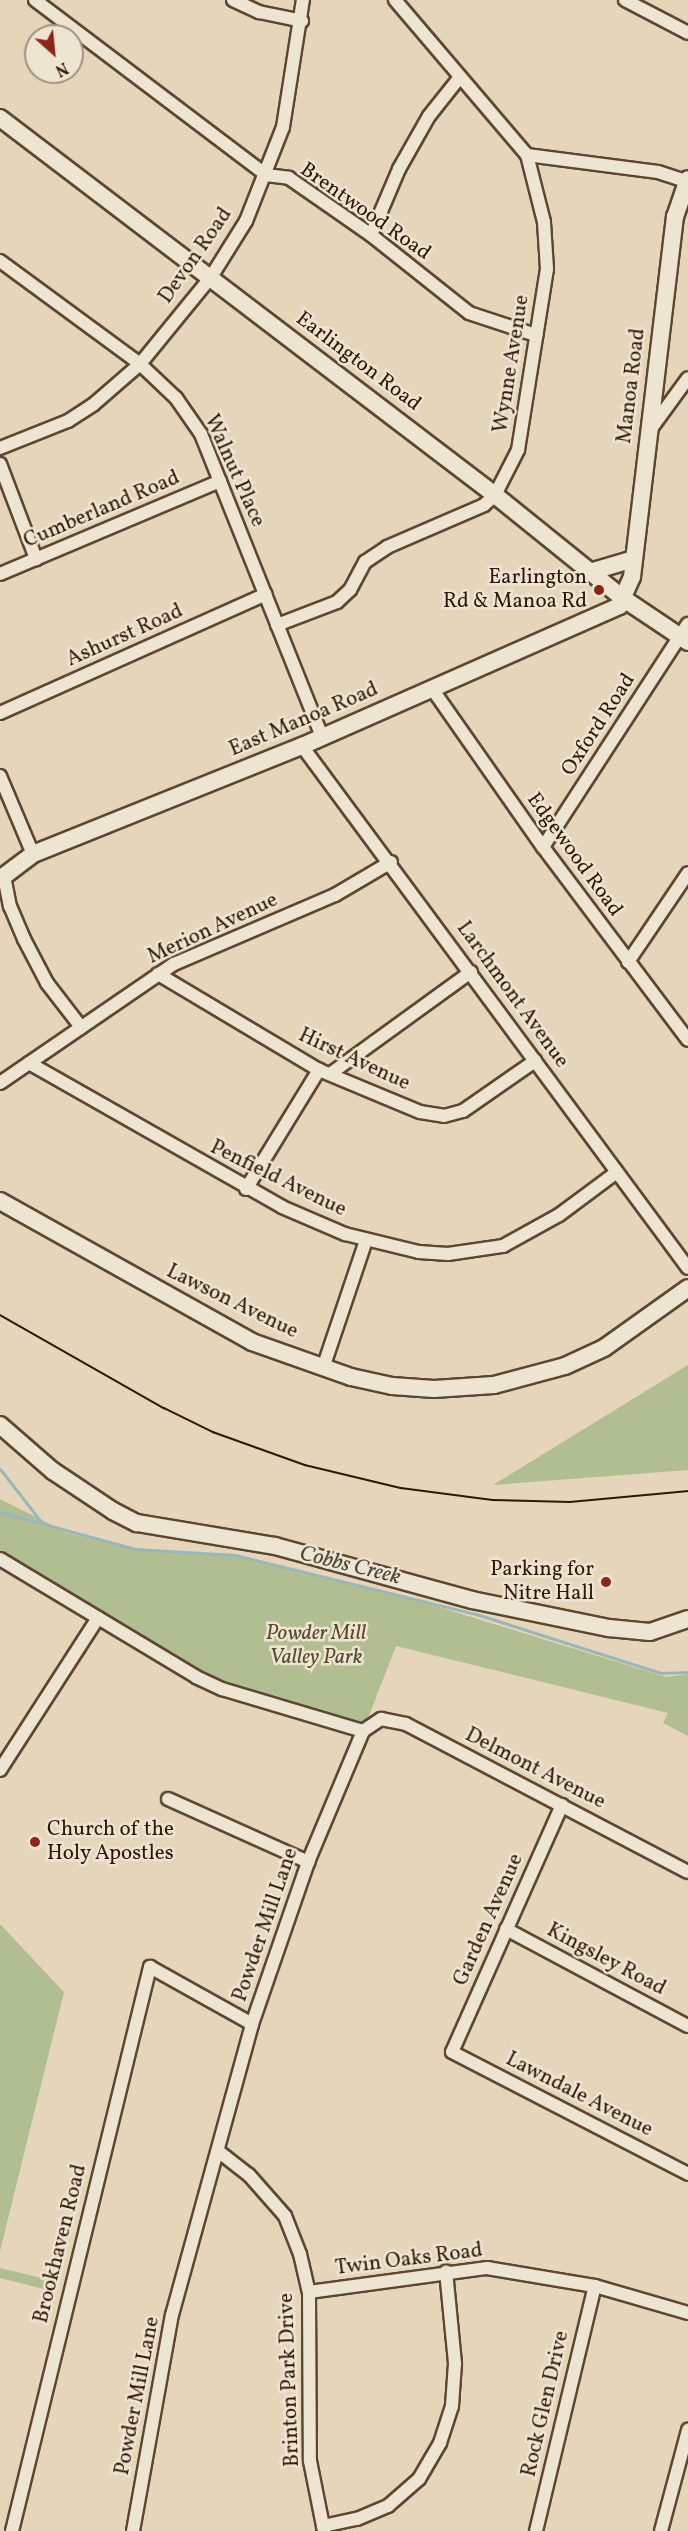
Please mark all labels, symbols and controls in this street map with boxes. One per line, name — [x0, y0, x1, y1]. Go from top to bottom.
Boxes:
north arrow — [24, 24, 84, 84]
text: N — [51, 56, 71, 81]
street label: Brentwood Road — [295, 158, 435, 266]
street label: Devon Road — [154, 203, 238, 309]
street label: Wynne Avenue — [489, 293, 535, 435]
street label: Earlington Road — [290, 307, 426, 417]
street label: Manoa Road — [612, 327, 652, 445]
street label: Walnut Place — [198, 411, 270, 531]
street label: Cumberland Road — [20, 466, 184, 554]
place label: Earlington Rd & Manoa Rd — [443, 565, 587, 615]
marker: Earlington Rd & Manoa Rd — [592, 583, 606, 597]
street label: Ashurst Road — [63, 599, 187, 673]
street label: Oxford Road — [557, 669, 641, 781]
street label: East Manoa Road — [226, 677, 382, 763]
street label: Edgewood Road — [521, 788, 627, 922]
street label: Merion Avenue — [144, 888, 282, 970]
street label: Larchmont Avenue — [450, 917, 574, 1073]
street label: Hirst Avenue — [294, 1023, 414, 1097]
street label: Penfield Avenue — [206, 1135, 350, 1223]
street label: Lawson Avenue — [162, 1259, 302, 1345]
water label: Cobbs Creek — [297, 1541, 403, 1591]
place label: Parking for Nitre Hall — [490, 1557, 594, 1607]
marker: Parking for Nitre Hall — [599, 1575, 613, 1589]
park label: Powder Mill Valley Park — [266, 1621, 366, 1671]
street label: Delmont Avenue — [461, 1723, 609, 1815]
place label: Church of the Holy Apostles — [47, 1817, 174, 1867]
marker: Church of the Holy Apostles — [28, 1835, 42, 1849]
street label: Powder Mill Lane — [228, 1845, 304, 2005]
street label: Garden Avenue — [449, 1850, 529, 1990]
street label: Kingsley Road — [542, 1918, 670, 2002]
street label: Lawndale Avenue — [501, 2047, 657, 2143]
street label: Brookhaven Road — [29, 2162, 93, 2326]
street label: Twin Oaks Road — [334, 2238, 484, 2282]
street label: Brinton Park Drive — [274, 2293, 306, 2467]
street label: Powder Mill Lane — [110, 2315, 166, 2477]
street label: Rock Glen Drive — [517, 2328, 575, 2480]

